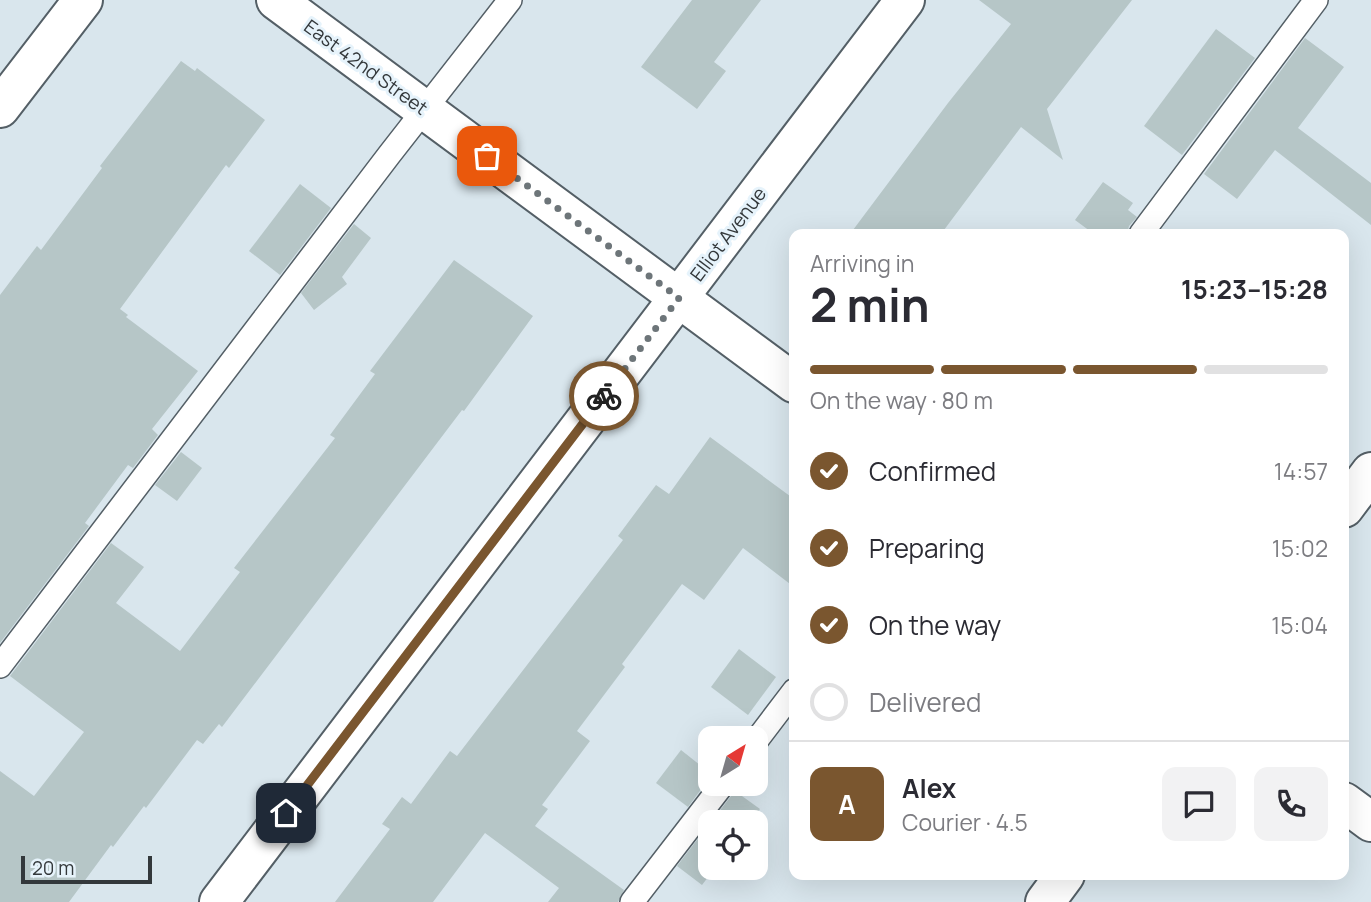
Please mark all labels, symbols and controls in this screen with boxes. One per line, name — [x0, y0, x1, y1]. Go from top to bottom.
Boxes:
street label: East 42nd Street — [299, 13, 433, 121]
pin — [457, 126, 517, 186]
icon: bag — [468, 137, 506, 175]
street label: Elliot Avenue — [684, 182, 772, 286]
text: Arriving in — [810, 247, 915, 279]
text: 15:23–15:28 — [1181, 271, 1328, 307]
text: 2 min — [810, 273, 930, 336]
courier — [569, 361, 639, 431]
icon: bike — [585, 377, 623, 415]
text: On the way · 80 m — [810, 384, 993, 416]
icon: check — [810, 452, 848, 490]
text: Confirmed — [869, 453, 996, 489]
text: 14:57 — [1274, 455, 1328, 487]
icon: check — [810, 529, 848, 567]
text: Preparing — [869, 530, 985, 566]
text: 15:02 — [1272, 532, 1328, 564]
icon: check — [810, 606, 848, 644]
text: On the way — [869, 607, 1001, 643]
text: 15:04 — [1271, 609, 1328, 641]
text: Delivered — [869, 684, 981, 720]
north arrow — [698, 726, 768, 796]
map controls — [698, 726, 768, 880]
button: chat — [1162, 767, 1236, 841]
button: phone — [1254, 767, 1328, 841]
text: Alex — [902, 770, 956, 806]
pin — [256, 783, 316, 843]
text: A — [838, 786, 856, 822]
icon: home — [267, 794, 305, 832]
text: Courier · 4.5 — [902, 806, 1028, 838]
button: locate — [698, 810, 768, 880]
scale bar — [21, 853, 152, 885]
text: 20 m — [32, 855, 74, 881]

